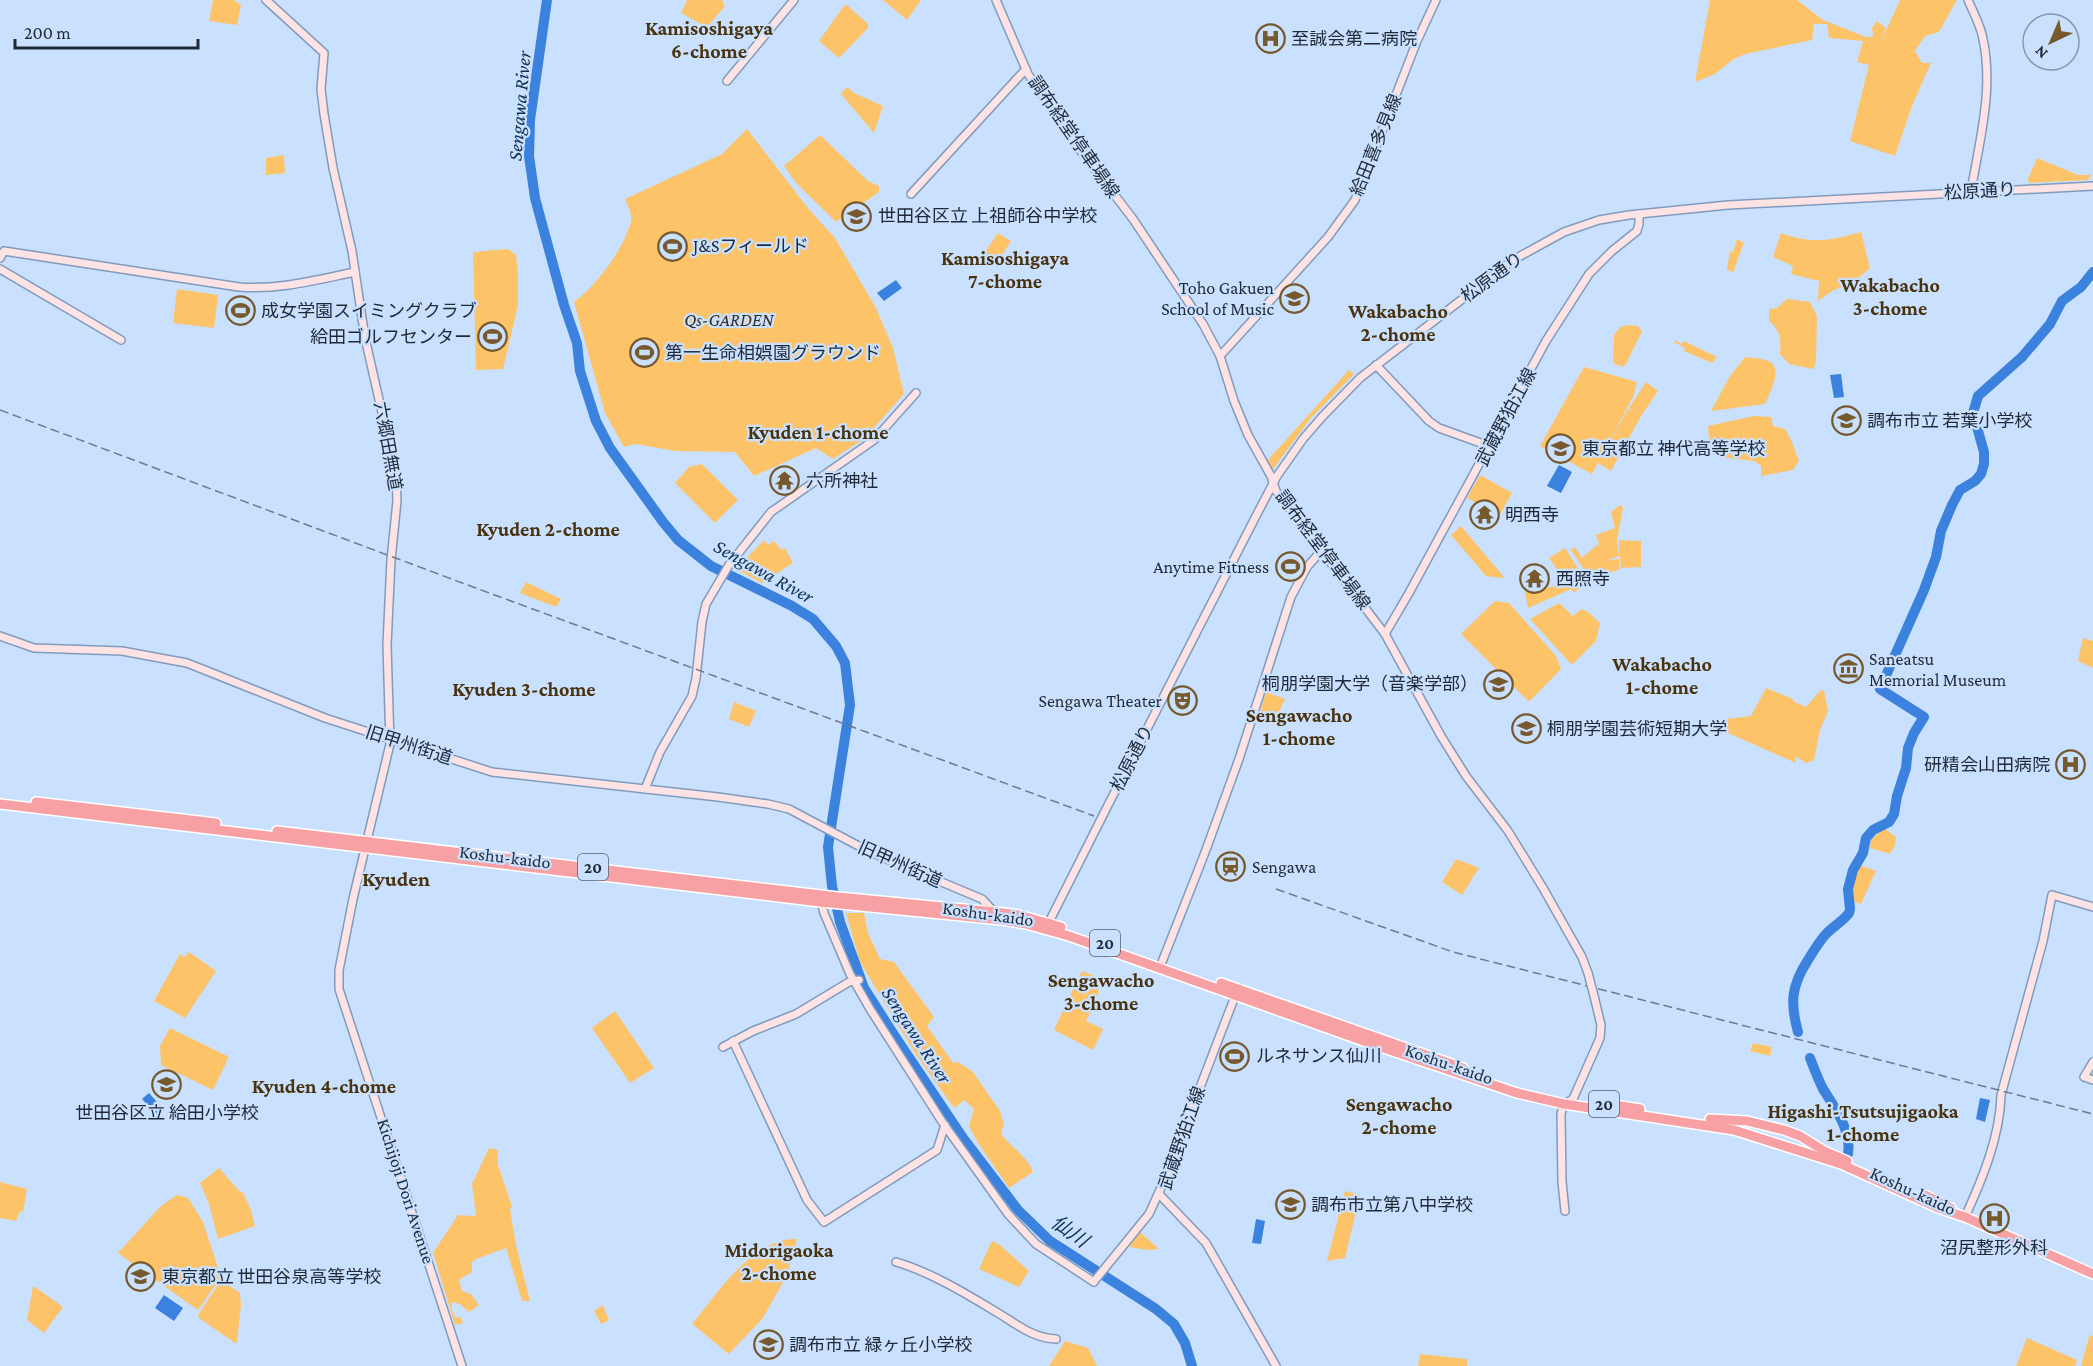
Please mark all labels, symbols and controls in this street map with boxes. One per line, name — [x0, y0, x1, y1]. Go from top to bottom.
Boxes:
scale bar — [15, 12, 198, 50]
north arrow — [2021, 12, 2081, 72]
district label: Kamisoshigaya 6-chome — [645, 17, 773, 62]
text: 200 m — [24, 23, 71, 43]
hospital icon: 至誠会第二病院 — [1254, 23, 1286, 55]
place label: 至誠会第二病院 — [1291, 29, 1417, 49]
text: N — [2031, 42, 2051, 62]
water label: Sengawa River — [503, 49, 536, 162]
street label: 調布経堂停車場線 — [1025, 72, 1123, 202]
street label: 給田喜多見線 — [1346, 91, 1406, 199]
street label: 松原通り — [1944, 179, 2016, 203]
school or university icon: 世田谷区立 上祖師谷中学校 — [841, 200, 873, 232]
place label: 世田谷区立 上祖師谷中学校 — [878, 206, 1097, 226]
sports icon: J&Sフィールド — [656, 230, 688, 262]
place label: J&Sフィールド — [691, 236, 809, 256]
district label: Kamisoshigaya 7-chome — [941, 247, 1069, 292]
street label: 松原通り — [1457, 248, 1527, 306]
district label: Wakabacho 3-chome — [1839, 274, 1940, 319]
place label: Toho Gakuen School of Music — [1161, 278, 1275, 319]
school or university icon: Toho Gakuen School of Music — [1279, 282, 1311, 314]
sports icon: 成女学園スイミングクラブ — [224, 295, 256, 327]
district label: Wakabacho 2-chome — [1347, 300, 1448, 345]
place label: 成女学園スイミングクラブ — [261, 301, 477, 321]
park label: Qs-GARDEN — [684, 310, 775, 330]
sports icon: 給田ゴルフセンター — [477, 321, 509, 353]
place label: 給田ゴルフセンター — [310, 327, 472, 347]
sports icon: 第一生命相娯園グラウンド — [628, 337, 660, 369]
place label: 第一生命相娯園グラウンド — [665, 343, 881, 363]
street label: 武蔵野狛江線 — [1472, 365, 1540, 469]
street label: 六郷田無道 — [370, 400, 406, 492]
school or university icon: 調布市立 若葉小学校 — [1830, 405, 1862, 437]
place label: 調布市立 若葉小学校 — [1867, 411, 2032, 431]
district label: Kyuden 1-chome — [747, 421, 889, 443]
school or university icon: 東京都立 神代高等学校 — [1545, 433, 1577, 465]
place label: 東京都立 神代高等学校 — [1582, 439, 1765, 459]
temple icon: 六所神社 — [769, 465, 801, 497]
place label: 六所神社 — [806, 471, 878, 491]
street label: 調布経堂停車場線 — [1272, 486, 1374, 614]
temple icon: 明西寺 — [1468, 499, 1500, 531]
place label: 明西寺 — [1505, 505, 1559, 525]
district label: Kyuden 2-chome — [476, 518, 620, 540]
water label: Sengawa River — [710, 535, 818, 609]
sports icon: Anytime Fitness — [1274, 551, 1306, 583]
place label: Anytime Fitness — [1153, 557, 1269, 577]
temple icon: 西照寺 — [1519, 563, 1551, 595]
place label: 西照寺 — [1556, 569, 1610, 589]
place label: Saneatsu Memorial Museum — [1869, 649, 2007, 690]
district label: Wakabacho 1-chome — [1611, 653, 1712, 698]
museum icon: Saneatsu Memorial Museum — [1832, 653, 1864, 685]
school or university icon: 桐朋学園大学（音楽学部） — [1483, 668, 1515, 700]
place label: 桐朋学園大学（音楽学部） — [1262, 674, 1478, 694]
district label: Kyuden 3-chome — [452, 678, 596, 700]
theatre icon: Sengawa Theater — [1167, 685, 1199, 717]
place label: Sengawa Theater — [1038, 691, 1163, 711]
district label: Sengawacho 1-chome — [1246, 704, 1352, 749]
school or university icon: 桐朋学園芸術短期大学 — [1510, 713, 1542, 745]
place label: 桐朋学園芸術短期大学 — [1547, 719, 1727, 739]
street label: 松原通り — [1107, 721, 1157, 795]
street label: 旧甲州街道 — [363, 722, 455, 768]
hospital icon: 研精会山田病院 — [2055, 749, 2087, 781]
place label: 研精会山田病院 — [1924, 755, 2050, 775]
street label: 旧甲州街道 — [855, 837, 945, 891]
street label: Koshu-kaido — [458, 841, 552, 873]
station icon: Sengawa — [1215, 851, 1247, 883]
road number: 20 — [578, 854, 608, 880]
place label: Sengawa — [1252, 857, 1316, 877]
district label: Kyuden — [362, 867, 430, 891]
street label: Koshu-kaido — [941, 898, 1035, 930]
road number: 20 — [1090, 930, 1120, 956]
district label: Sengawacho 3-chome — [1048, 969, 1154, 1014]
water label: Sengawa River — [877, 983, 957, 1089]
sports icon: ルネサンス仙川 — [1219, 1040, 1251, 1072]
street label: Koshu-kaido — [1402, 1040, 1496, 1088]
place label: ルネサンス仙川 — [1256, 1046, 1382, 1066]
school or university icon: 世田谷区立 給田小学校 — [151, 1068, 183, 1100]
district label: Kyuden 4-chome — [252, 1075, 396, 1097]
street label: 武蔵野狛江線 — [1155, 1084, 1209, 1192]
road number: 20 — [1589, 1091, 1619, 1117]
district label: Sengawacho 2-chome — [1346, 1093, 1452, 1138]
district label: Higashi-Tsutsujigaoka 1-chome — [1768, 1100, 1959, 1145]
place label: 世田谷区立 給田小学校 — [75, 1103, 259, 1123]
street label: Kichijoji Dori Avenue — [372, 1116, 439, 1266]
street label: Koshu-kaido — [1867, 1163, 1959, 1219]
school or university icon: 調布市立第八中学校 — [1274, 1189, 1306, 1221]
place label: 調布市立第八中学校 — [1311, 1195, 1473, 1215]
hospital icon: 沼尻整形外科 — [1978, 1203, 2010, 1235]
water label: 仙川 — [1047, 1211, 1094, 1253]
place label: 沼尻整形外科 — [1940, 1238, 2048, 1258]
district label: Midorigaoka 2-chome — [724, 1239, 834, 1284]
school or university icon: 東京都立 世田谷泉高等学校 — [125, 1261, 157, 1293]
place label: 東京都立 世田谷泉高等学校 — [162, 1267, 381, 1287]
school or university icon: 調布市立 緑ヶ丘小学校 — [752, 1329, 784, 1361]
place label: 調布市立 緑ヶ丘小学校 — [789, 1335, 972, 1355]

